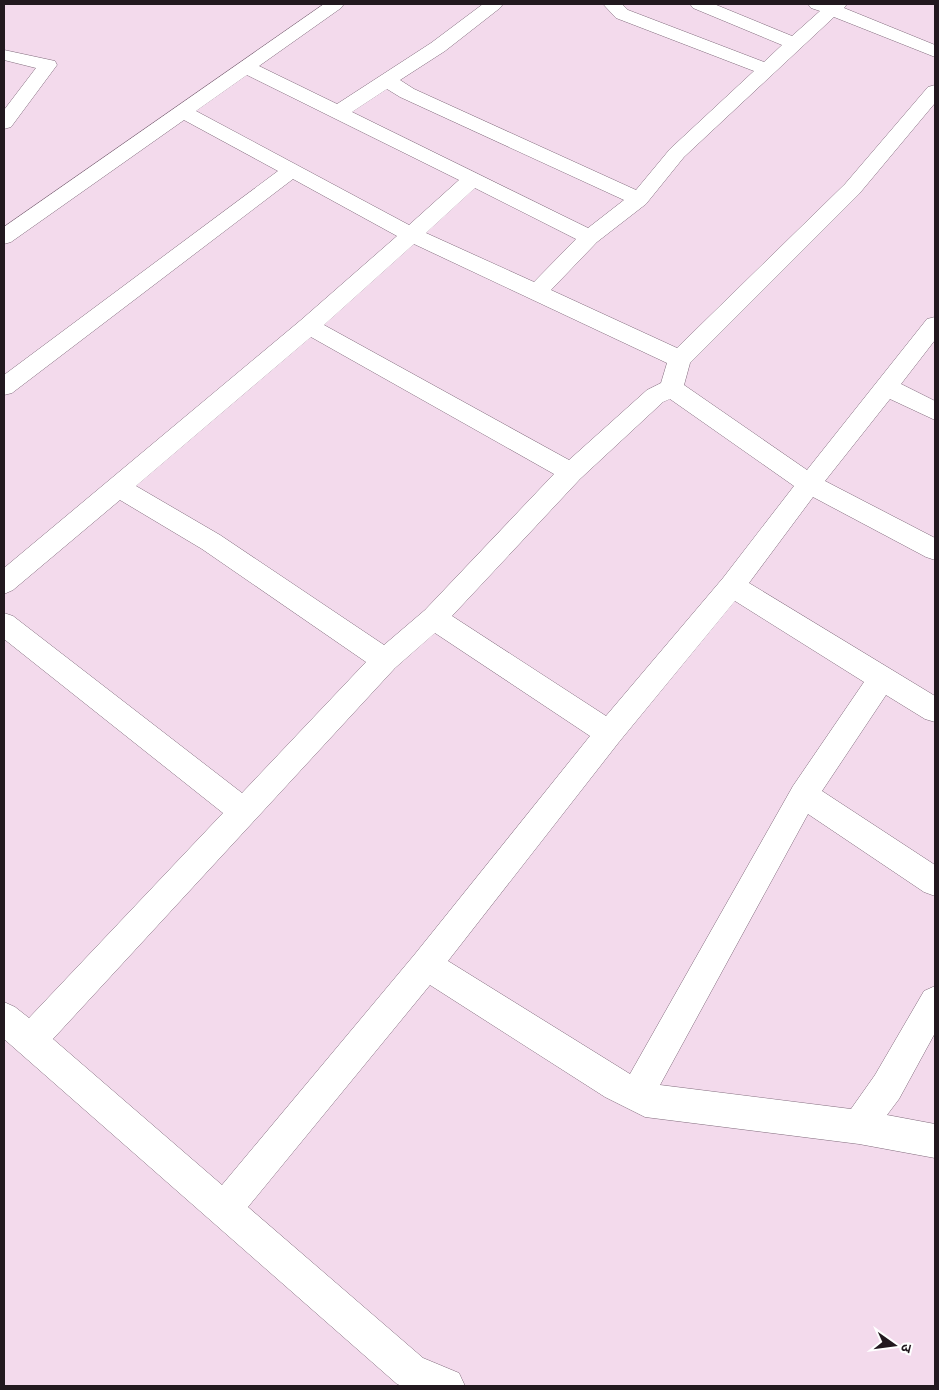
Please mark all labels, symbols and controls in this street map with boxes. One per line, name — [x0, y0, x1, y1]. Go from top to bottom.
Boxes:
north arrow — [869, 1320, 919, 1370]
text: उ — [897, 1342, 915, 1355]

